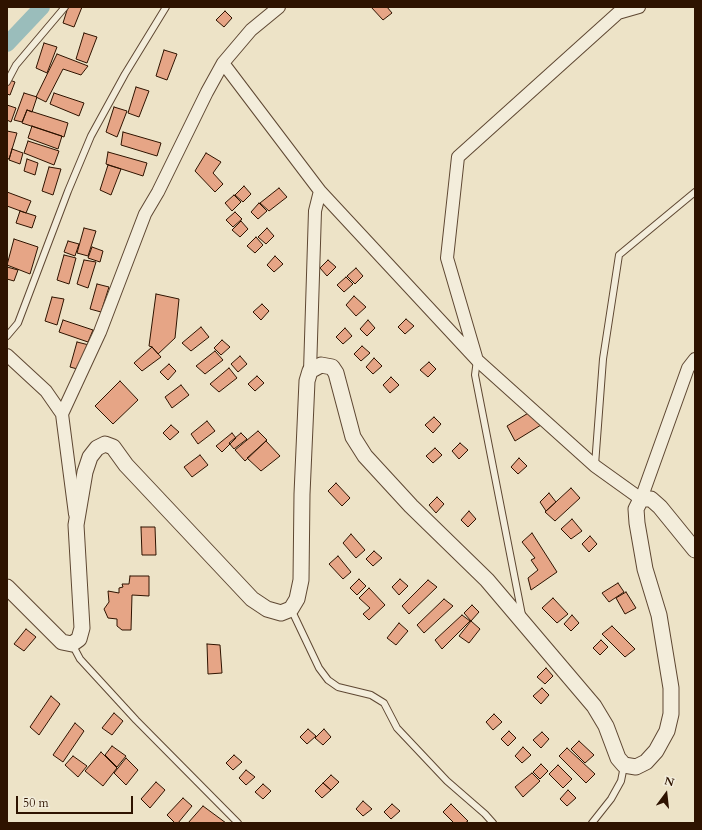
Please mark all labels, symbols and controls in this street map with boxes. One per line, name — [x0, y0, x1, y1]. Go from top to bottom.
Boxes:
text: N — [663, 773, 676, 790]
north arrow — [646, 774, 686, 814]
scale bar — [18, 788, 135, 814]
text: 50 m — [23, 795, 49, 811]

